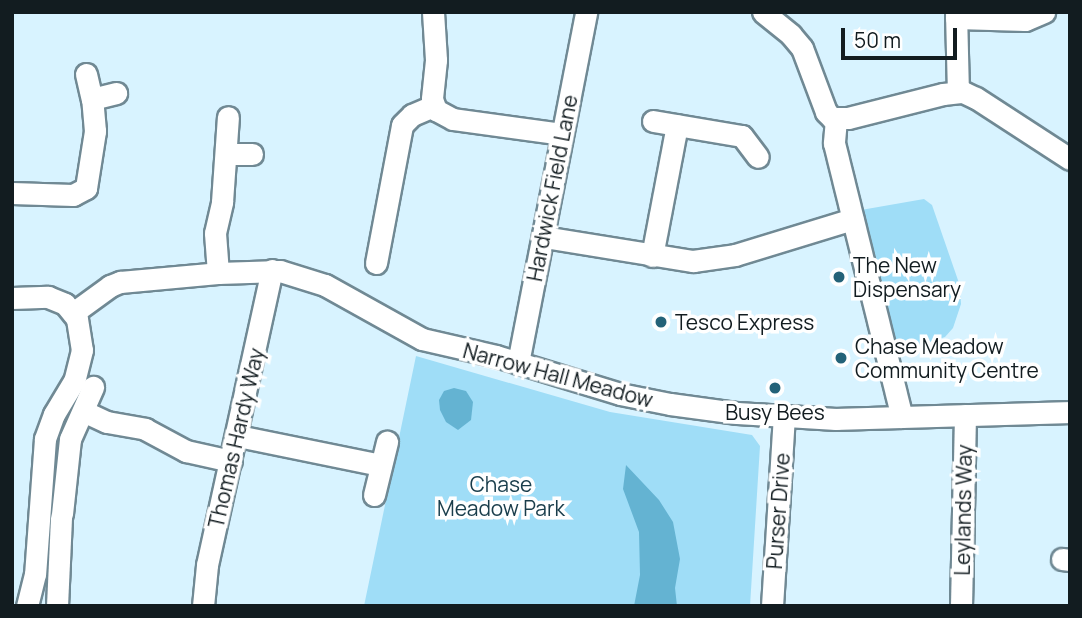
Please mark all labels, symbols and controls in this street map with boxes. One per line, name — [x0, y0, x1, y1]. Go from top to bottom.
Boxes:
scale bar — [844, 14, 960, 58]
text: 50 m — [854, 26, 901, 54]
street label: Hardwick Field Lane — [522, 93, 582, 283]
place label: The New Dispensary — [853, 252, 961, 302]
marker: The New Dispensary — [831, 269, 847, 285]
place label: Tesco Express — [675, 309, 814, 335]
marker: Tesco Express — [653, 314, 669, 330]
place label: Chase Meadow Community Centre — [855, 333, 1039, 383]
street label: Narrow Hall Meadow — [460, 338, 656, 412]
street label: Thomas Hardy Way — [203, 345, 269, 531]
marker: Chase Meadow Community Centre — [833, 350, 849, 366]
marker: Busy Bees — [767, 380, 783, 396]
place label: Busy Bees — [725, 399, 825, 425]
street label: Leylands Way — [949, 444, 977, 576]
street label: Purser Drive — [761, 452, 795, 570]
park label: Chase Meadow Park — [437, 471, 565, 521]

